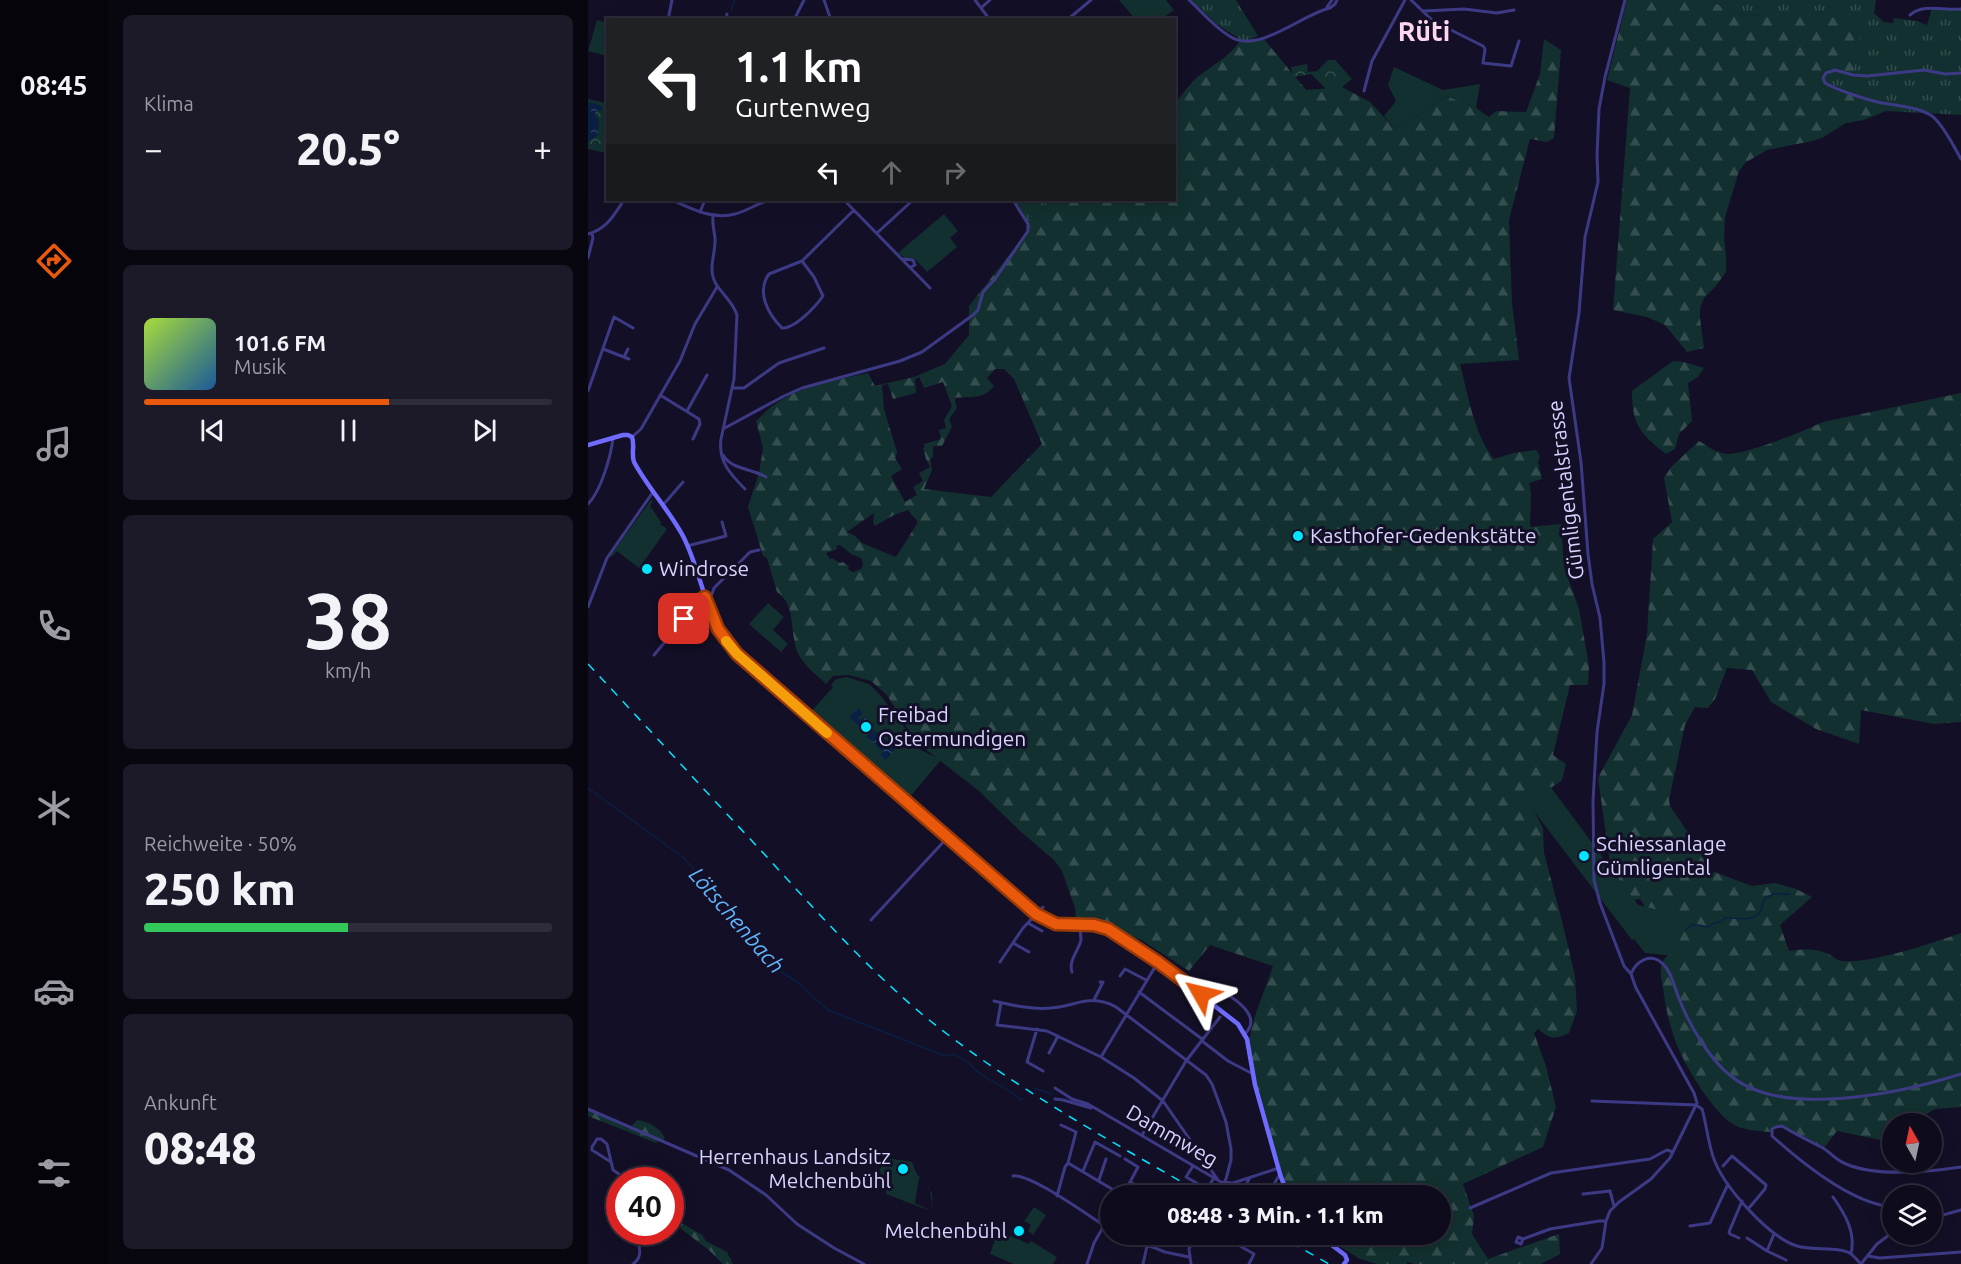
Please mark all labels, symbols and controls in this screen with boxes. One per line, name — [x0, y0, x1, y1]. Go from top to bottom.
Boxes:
district label: Rüti — [1398, 16, 1450, 46]
icon: left — [636, 42, 714, 120]
text: 1.1 km — [735, 43, 862, 90]
text: 08:45 — [20, 70, 88, 100]
text: Klima — [144, 92, 194, 115]
text: Gurtenweg — [735, 92, 871, 122]
text: 20.5° — [296, 123, 400, 174]
text: − — [144, 130, 163, 167]
text: + — [533, 130, 552, 167]
icon: left — [812, 156, 845, 189]
icon: ahead — [875, 156, 908, 189]
icon: right — [938, 156, 971, 189]
icon: directions — [33, 240, 75, 282]
text: 101.6 FM — [234, 330, 326, 355]
text: Musik — [234, 355, 286, 378]
street label: Gümligentalstrasse — [1542, 399, 1588, 581]
icon: previous — [196, 414, 229, 447]
icon: pause — [332, 414, 365, 447]
icon: next — [468, 414, 501, 447]
icon: music — [33, 423, 75, 465]
place label: Kasthofer-Gedenkstätte — [1310, 523, 1537, 547]
marker: Kasthofer-Gedenkstätte — [1291, 529, 1305, 543]
place label: Windrose — [659, 556, 749, 580]
marker: Windrose — [640, 562, 654, 576]
text: 38 — [304, 576, 392, 664]
pin — [658, 593, 709, 644]
icon: arrive — [667, 602, 700, 635]
icon: phone — [33, 605, 75, 647]
text: km/h — [325, 659, 371, 682]
place label: Freibad Ostermundigen — [878, 702, 1026, 750]
marker: Freibad Ostermundigen — [859, 720, 873, 734]
icon: climate — [33, 787, 75, 829]
place label: Schiessanlage Gümligental — [1596, 831, 1726, 879]
text: Reichweite · 50% — [144, 832, 297, 855]
marker: Schiessanlage Gümligental — [1577, 849, 1591, 863]
water label: Lötschenbach — [685, 862, 790, 978]
text: 250 km — [144, 863, 296, 914]
position arrow — [1169, 962, 1233, 1026]
icon: car — [33, 970, 75, 1012]
text: Ankunft — [144, 1091, 217, 1114]
street label: Dammweg — [1122, 1099, 1223, 1171]
north arrow — [1882, 1113, 1942, 1173]
map controls — [1882, 1113, 1942, 1245]
text: 08:48 — [144, 1122, 257, 1173]
place label: Herrenhaus Landsitz Melchenbühl — [699, 1144, 891, 1192]
icon: filters — [33, 1152, 75, 1194]
marker: Herrenhaus Landsitz Melchenbühl — [896, 1162, 910, 1176]
speed limit sign: 40 — [606, 1167, 684, 1245]
button: layers — [1882, 1185, 1942, 1245]
text: 08:48 · 3 Min. · 1.1 km — [1167, 1202, 1384, 1227]
place label: Melchenbühl — [885, 1218, 1007, 1242]
marker: Melchenbühl — [1012, 1224, 1026, 1238]

